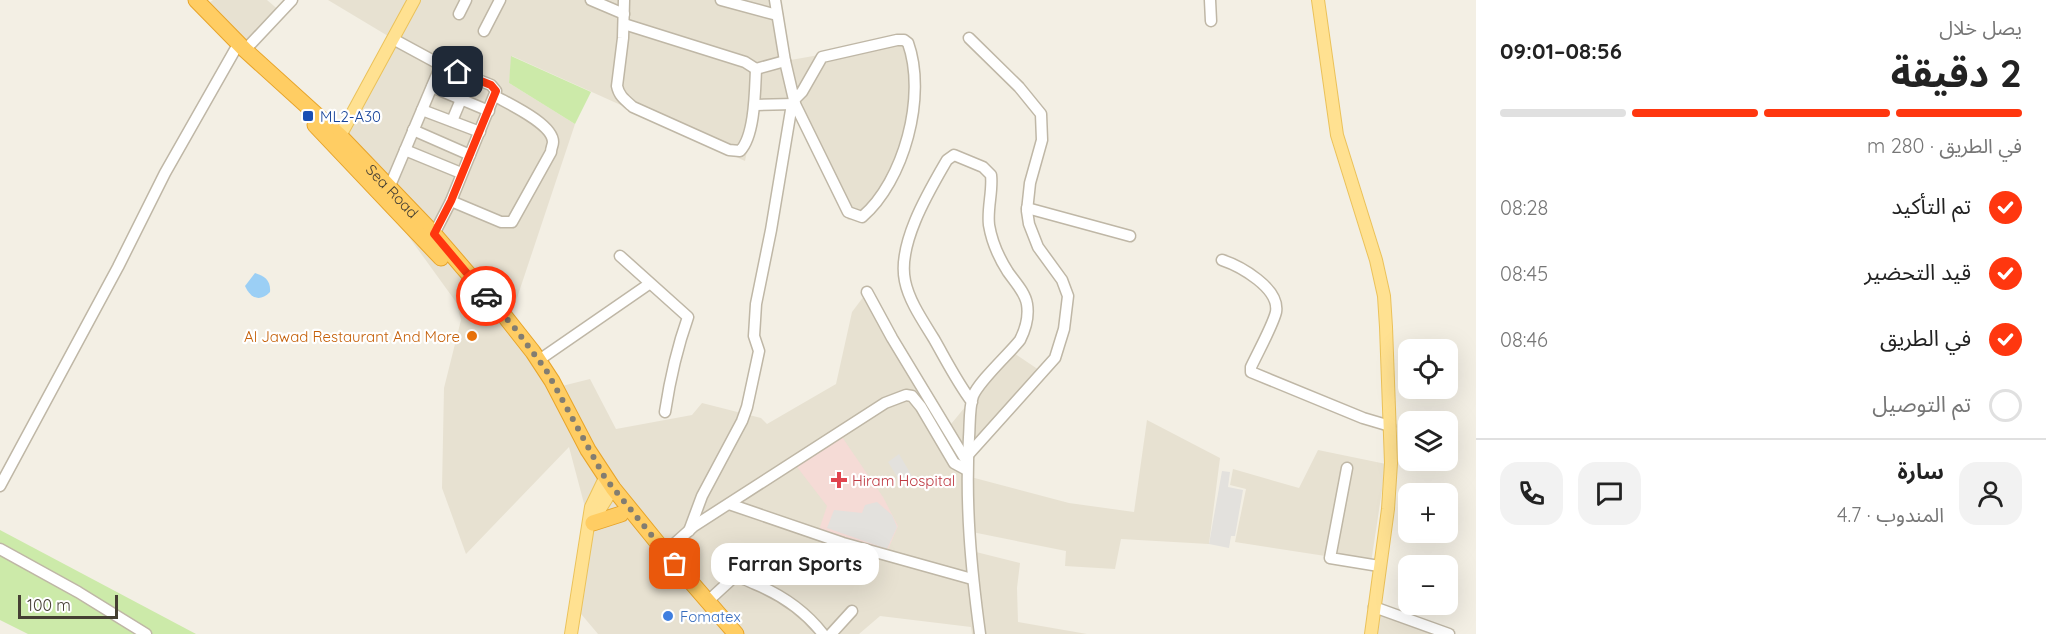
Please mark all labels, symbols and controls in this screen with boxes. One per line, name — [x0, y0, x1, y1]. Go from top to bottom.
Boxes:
text: يصل خلال — [1939, 15, 2022, 40]
text: 08:56–09:01 — [1500, 37, 1622, 65]
pin — [432, 46, 483, 97]
text: 2 دقيقة — [1891, 48, 2022, 97]
icon: home — [441, 55, 474, 88]
place label: ML2-A30 — [320, 107, 381, 126]
marker: ML2-A30 — [301, 109, 315, 123]
text: في الطريق · 280 m — [1867, 133, 2022, 158]
street label: Sea Road — [362, 160, 423, 222]
icon: check — [1989, 191, 2022, 224]
text: تم التأكيد — [1892, 192, 1971, 220]
text: 08:28 — [1500, 195, 1548, 220]
icon: check — [1989, 257, 2022, 290]
text: قيد التحضير — [1864, 258, 1971, 286]
text: 08:45 — [1500, 261, 1548, 286]
courier — [456, 266, 516, 326]
icon: car — [470, 280, 503, 313]
icon: check — [1989, 323, 2022, 356]
text: في الطريق — [1880, 324, 1971, 352]
place label: Al Jawad Restaurant And More — [244, 327, 460, 346]
text: 08:46 — [1500, 327, 1548, 352]
marker: Al Jawad Restaurant And More — [465, 329, 479, 343]
map controls — [1398, 339, 1458, 615]
button: locate — [1398, 339, 1458, 399]
text: تم التوصيل — [1872, 390, 1971, 418]
button: layers — [1398, 411, 1458, 471]
text: سارة — [1898, 457, 1944, 485]
button: phone — [1500, 462, 1563, 525]
button: chat — [1578, 462, 1641, 525]
button: person — [1959, 462, 2022, 525]
marker: Hiram Hospital — [830, 471, 848, 489]
place label: Hiram Hospital — [852, 471, 955, 490]
button: + — [1398, 483, 1458, 543]
text: المندوب · 4.7 — [1837, 502, 1944, 527]
pin — [649, 538, 700, 589]
callout: Farran Sports — [711, 543, 879, 585]
icon: bag — [658, 547, 691, 580]
text: Farran Sports — [728, 551, 862, 576]
button: − — [1398, 555, 1458, 615]
scale bar — [18, 592, 118, 620]
text: 100 m — [27, 595, 71, 615]
place label: Fomatex — [680, 607, 741, 626]
marker: Fomatex — [661, 609, 675, 623]

